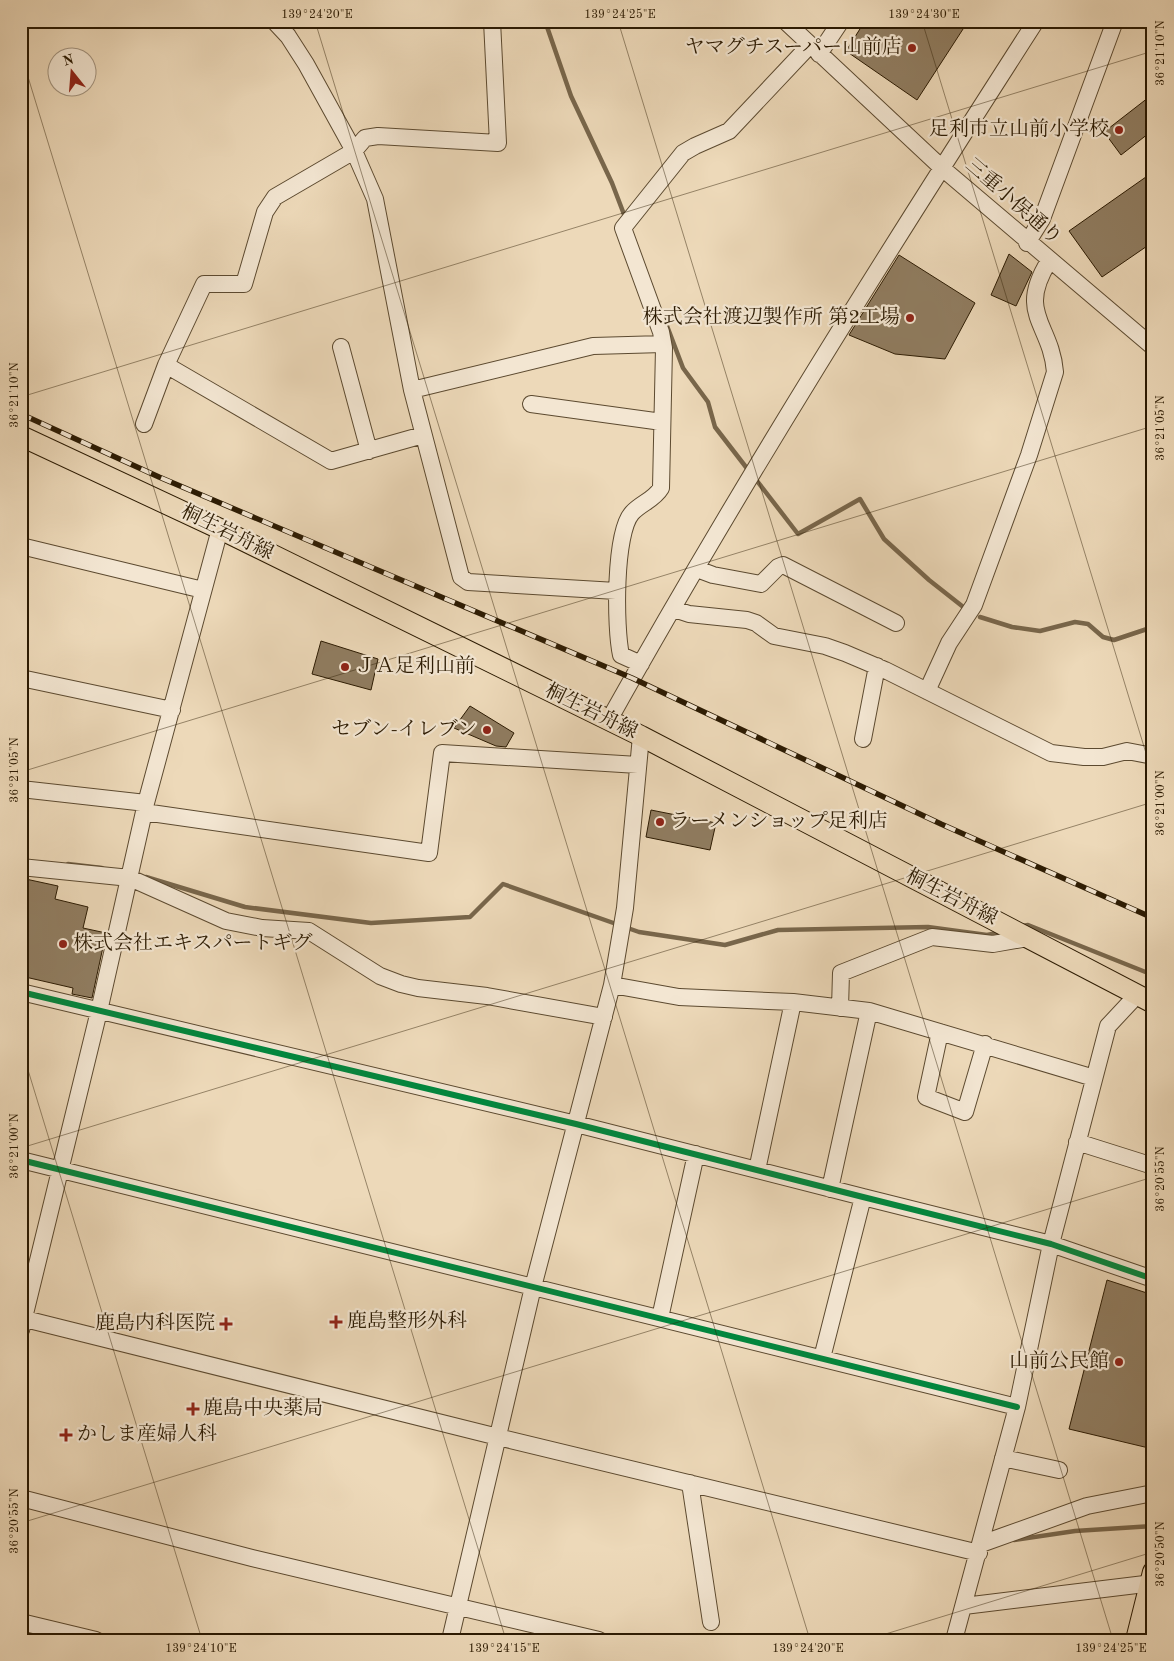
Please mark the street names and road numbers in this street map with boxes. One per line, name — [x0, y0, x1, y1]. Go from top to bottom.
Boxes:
street label: 三重小俣通り — [961, 154, 1066, 249]
street label: 桐生岩舟線 — [178, 500, 277, 564]
street label: 桐生岩舟線 — [542, 679, 641, 743]
street label: 桐生岩舟線 — [902, 865, 1001, 930]

